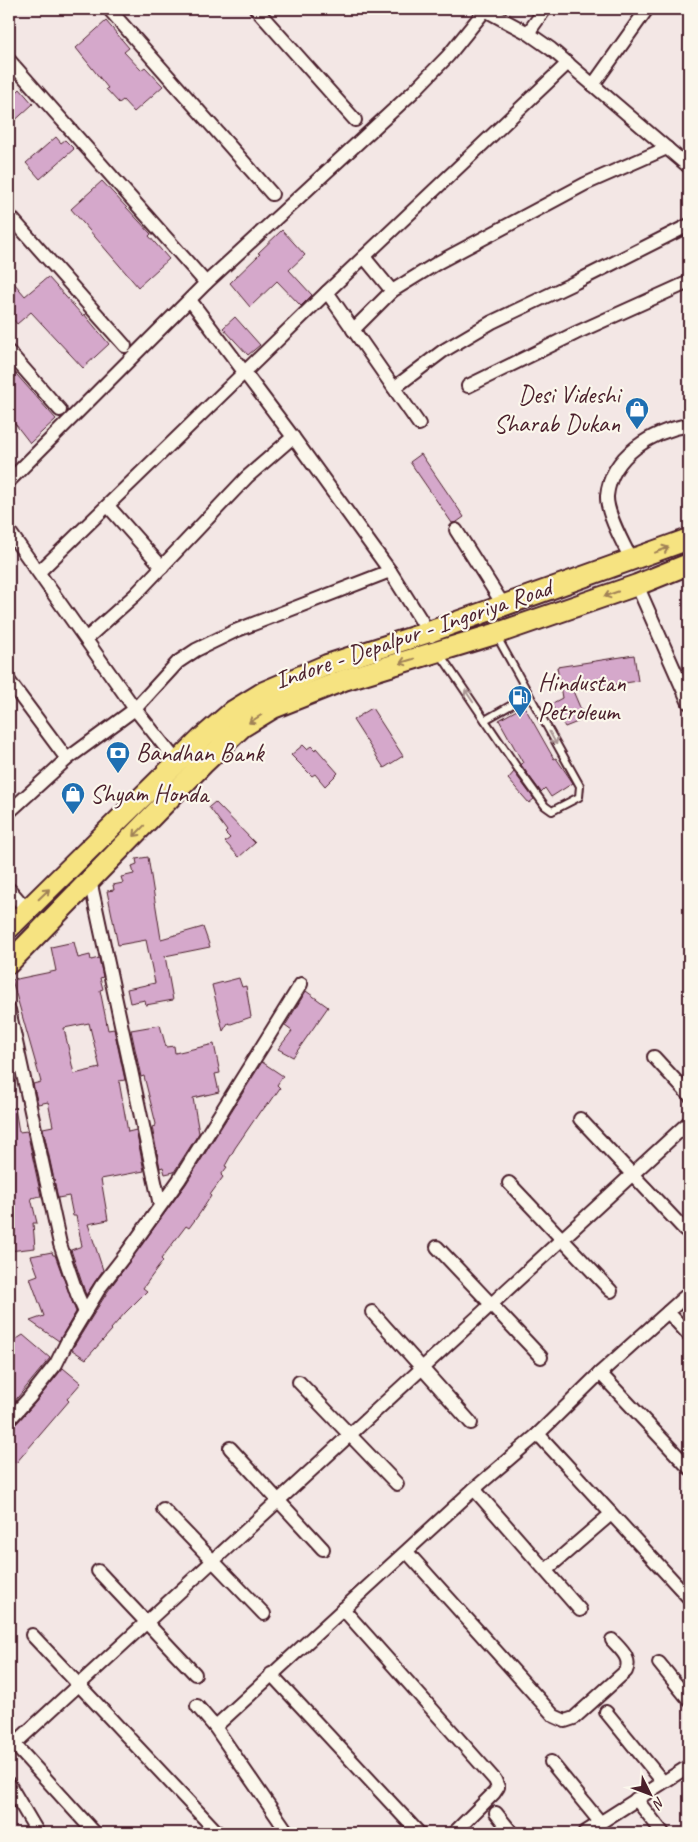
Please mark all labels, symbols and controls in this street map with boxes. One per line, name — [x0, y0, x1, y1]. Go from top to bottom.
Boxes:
place label: Desi Videshi Sharab Dukan — [494, 379, 623, 440]
shop icon: Desi Videshi Sharab Dukan — [624, 396, 650, 430]
one-way arrow — [654, 544, 669, 554]
street label: Indore - Depalpur - Ingoriya Road — [270, 570, 560, 696]
one-way arrow — [604, 590, 619, 599]
one-way arrow — [399, 657, 415, 667]
place label: Hindustan Petroleum — [538, 667, 626, 728]
fuel station icon: Hindustan Petroleum — [507, 684, 533, 718]
one-way arrow — [464, 690, 474, 704]
one-way arrow — [249, 714, 263, 724]
one-way arrow — [548, 730, 558, 745]
place label: Bandhan Bank — [136, 737, 265, 769]
bank icon: Bandhan Bank — [105, 740, 131, 774]
place label: Shyam Honda — [90, 778, 211, 810]
shop icon: Shyam Honda — [60, 781, 86, 815]
one-way arrow — [132, 825, 145, 837]
one-way arrow — [38, 888, 50, 900]
north arrow — [626, 1770, 676, 1820]
text: N — [649, 1793, 669, 1813]

